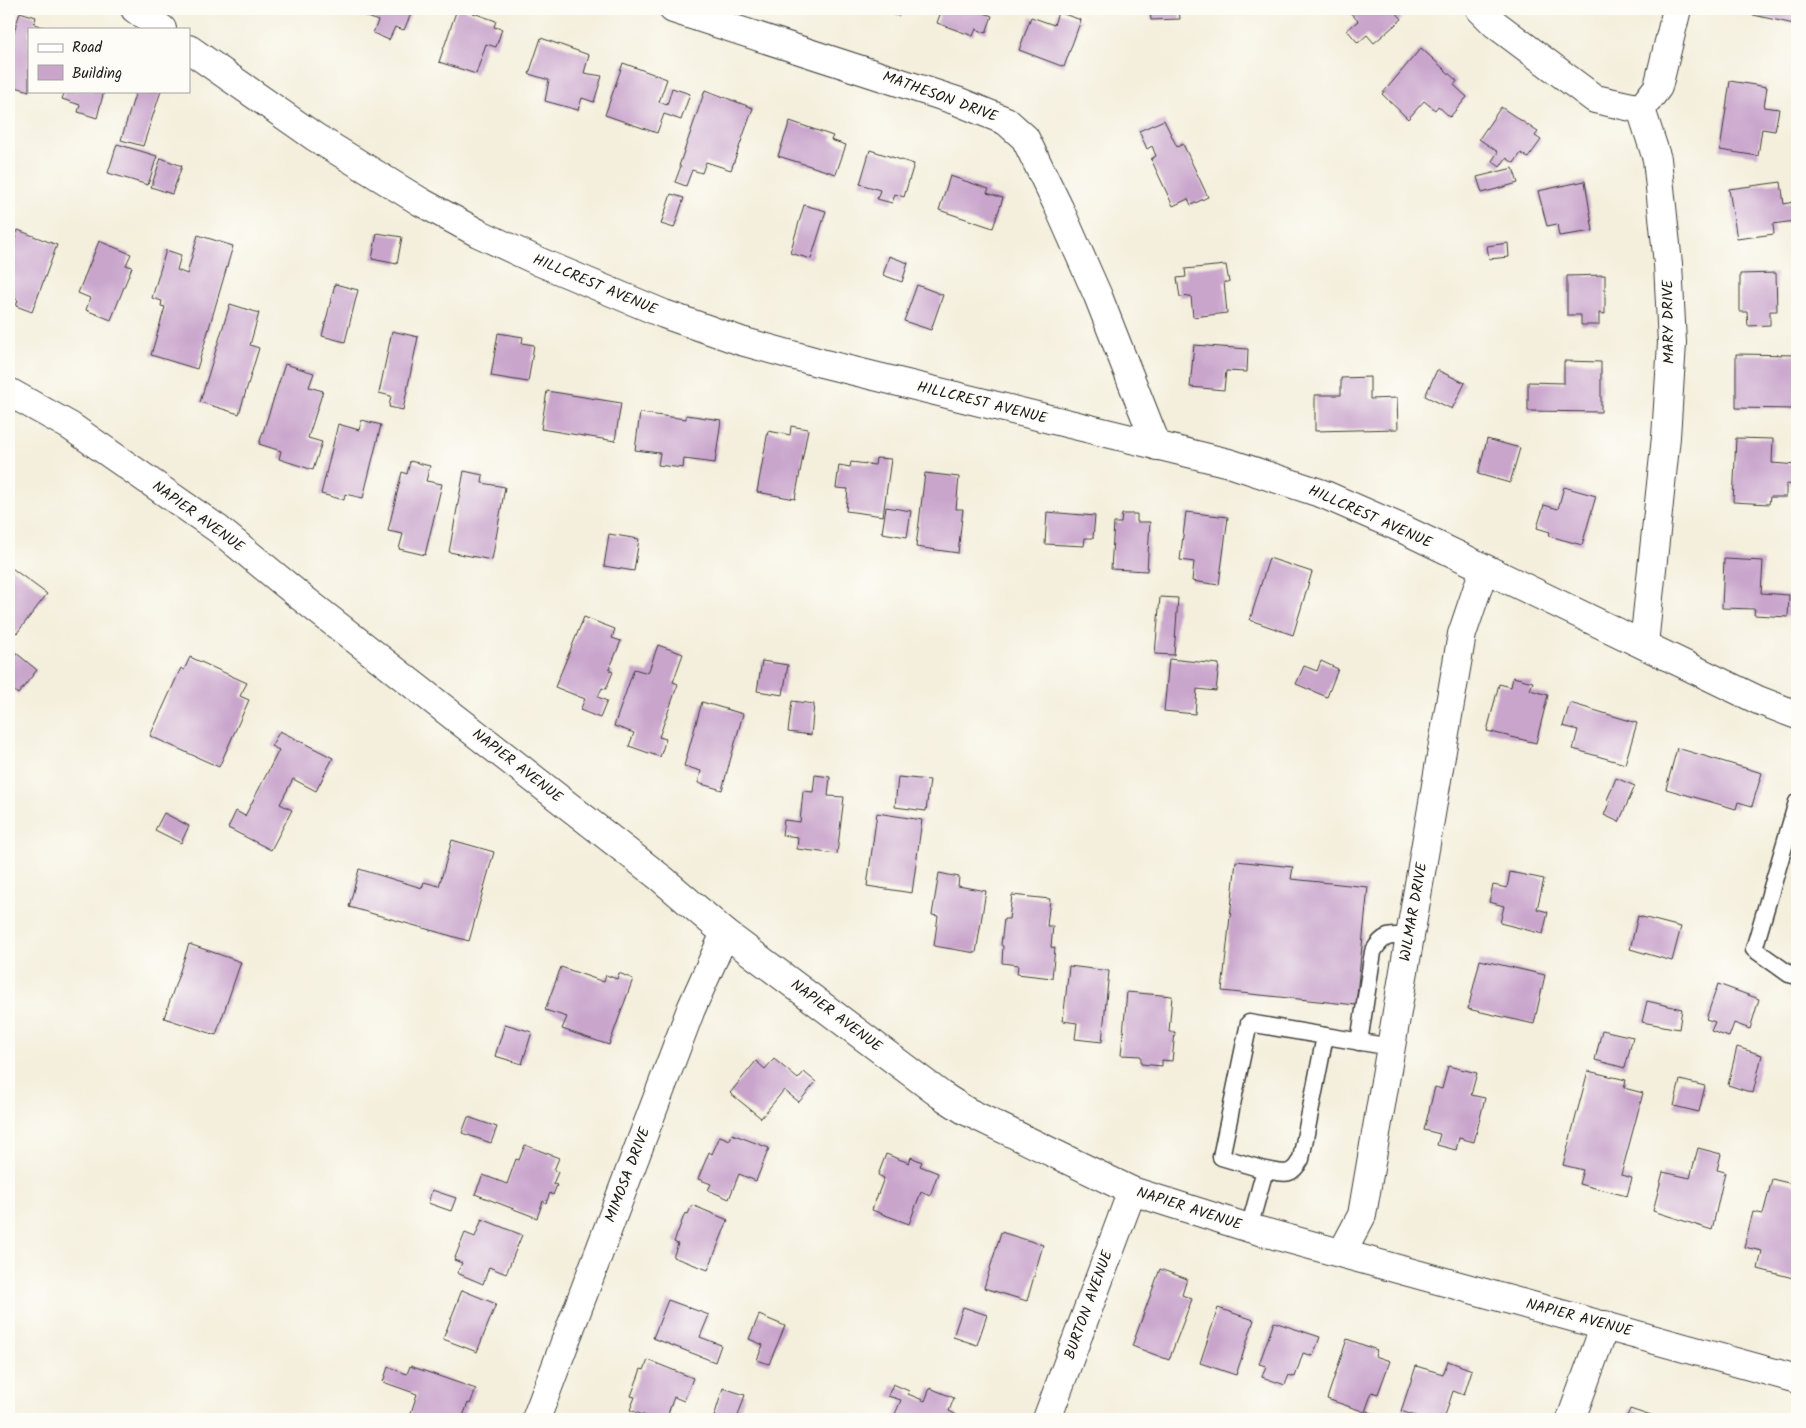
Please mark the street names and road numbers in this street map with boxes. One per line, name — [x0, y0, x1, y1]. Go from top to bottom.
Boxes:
street label: MATHESON DRIVE — [879, 65, 1002, 129]
street label: HILLCREST AVENUE — [529, 248, 662, 323]
street label: MARY DRIVE — [1656, 278, 1682, 364]
street label: HILLCREST AVENUE — [914, 375, 1051, 431]
street label: NAPIER AVENUE — [147, 475, 250, 560]
street label: HILLCREST AVENUE — [1304, 479, 1437, 556]
street label: NAPIER AVENUE — [467, 723, 568, 810]
street label: WILMAR DRIVE — [1393, 859, 1435, 963]
street label: NAPIER AVENUE — [785, 973, 888, 1059]
street label: MIMOSA DRIVE — [599, 1123, 658, 1226]
street label: NAPIER AVENUE — [1133, 1181, 1246, 1238]
street label: BURTON AVENUE — [1058, 1246, 1120, 1363]
street label: NAPIER AVENUE — [1523, 1292, 1636, 1344]

